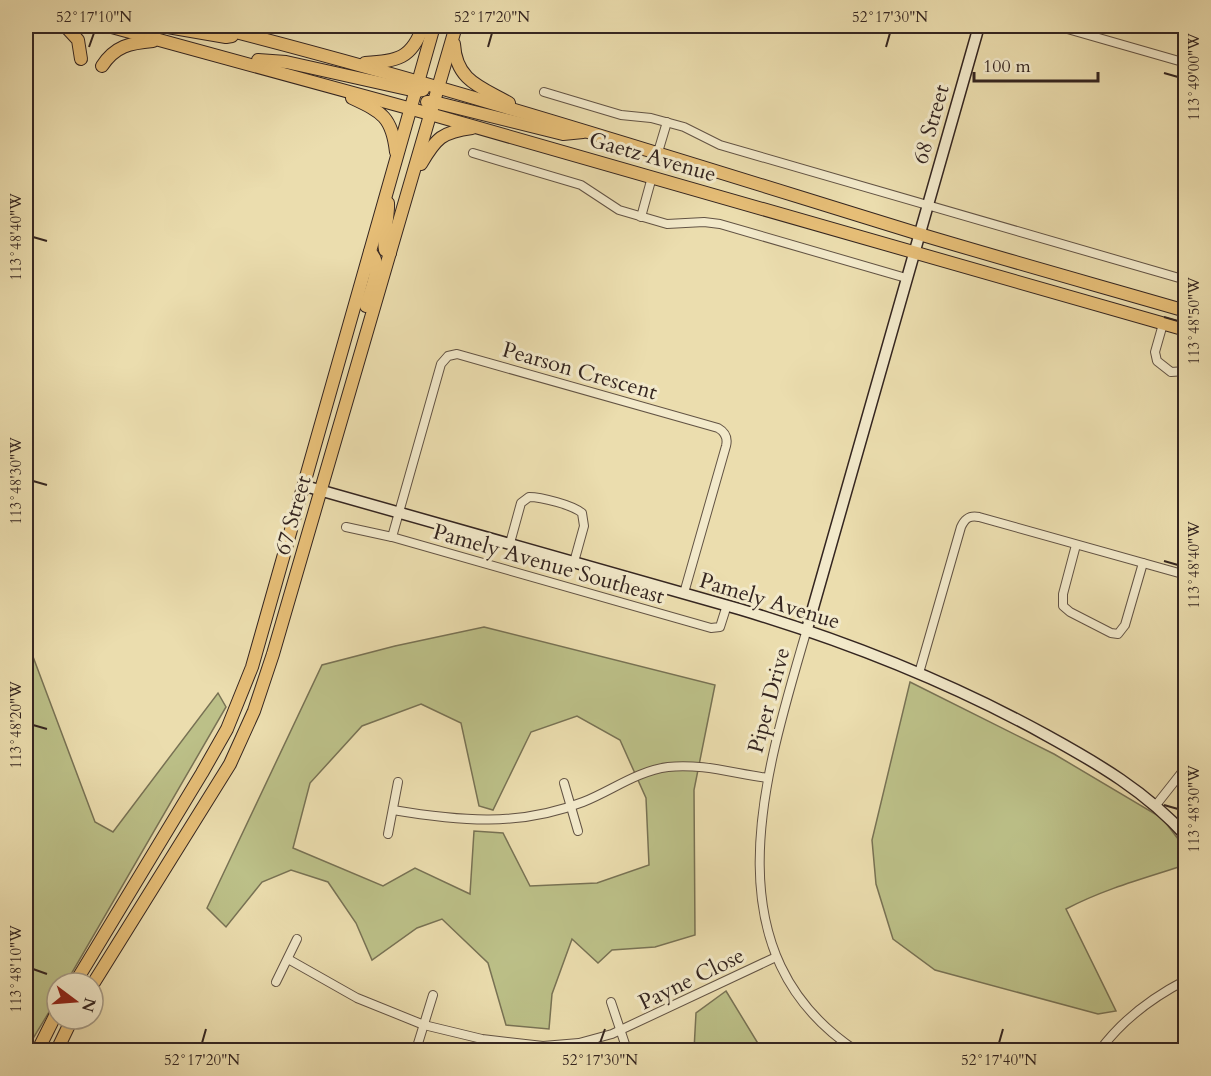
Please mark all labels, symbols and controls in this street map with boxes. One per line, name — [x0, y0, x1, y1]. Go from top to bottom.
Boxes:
text: 52°17'10"N — [56, 7, 132, 27]
text: 52°17'20"N — [454, 7, 530, 27]
text: 52°17'30"N — [852, 7, 928, 27]
text: 113°49'00"W — [1184, 33, 1204, 121]
scale bar — [974, 45, 1098, 83]
text: 100 m — [983, 54, 1031, 79]
street label: 68 Street — [905, 81, 957, 168]
street label: Gaetz Avenue — [586, 124, 720, 189]
text: 113°48'40"W — [6, 193, 26, 281]
text: 113°48'50"W — [1184, 277, 1204, 365]
street label: Pearson Crescent — [499, 335, 661, 407]
text: 113°48'30"W — [6, 437, 26, 525]
street label: 67 Street — [267, 472, 319, 559]
street label: Pamely Avenue Southeast — [430, 517, 668, 611]
text: 113°48'40"W — [1184, 521, 1204, 609]
street label: Pamely Avenue — [696, 565, 844, 637]
street label: Piper Drive — [740, 644, 797, 756]
text: 113°48'20"W — [6, 681, 26, 769]
text: 113°48'30"W — [1184, 765, 1204, 853]
text: 113°48'10"W — [6, 925, 26, 1013]
street label: Payne Close — [634, 940, 749, 1017]
north arrow — [45, 971, 105, 1031]
text: N — [76, 995, 101, 1015]
text: 52°17'20"N — [164, 1050, 240, 1070]
text: 52°17'30"N — [562, 1050, 638, 1070]
text: 52°17'40"N — [961, 1050, 1037, 1070]

